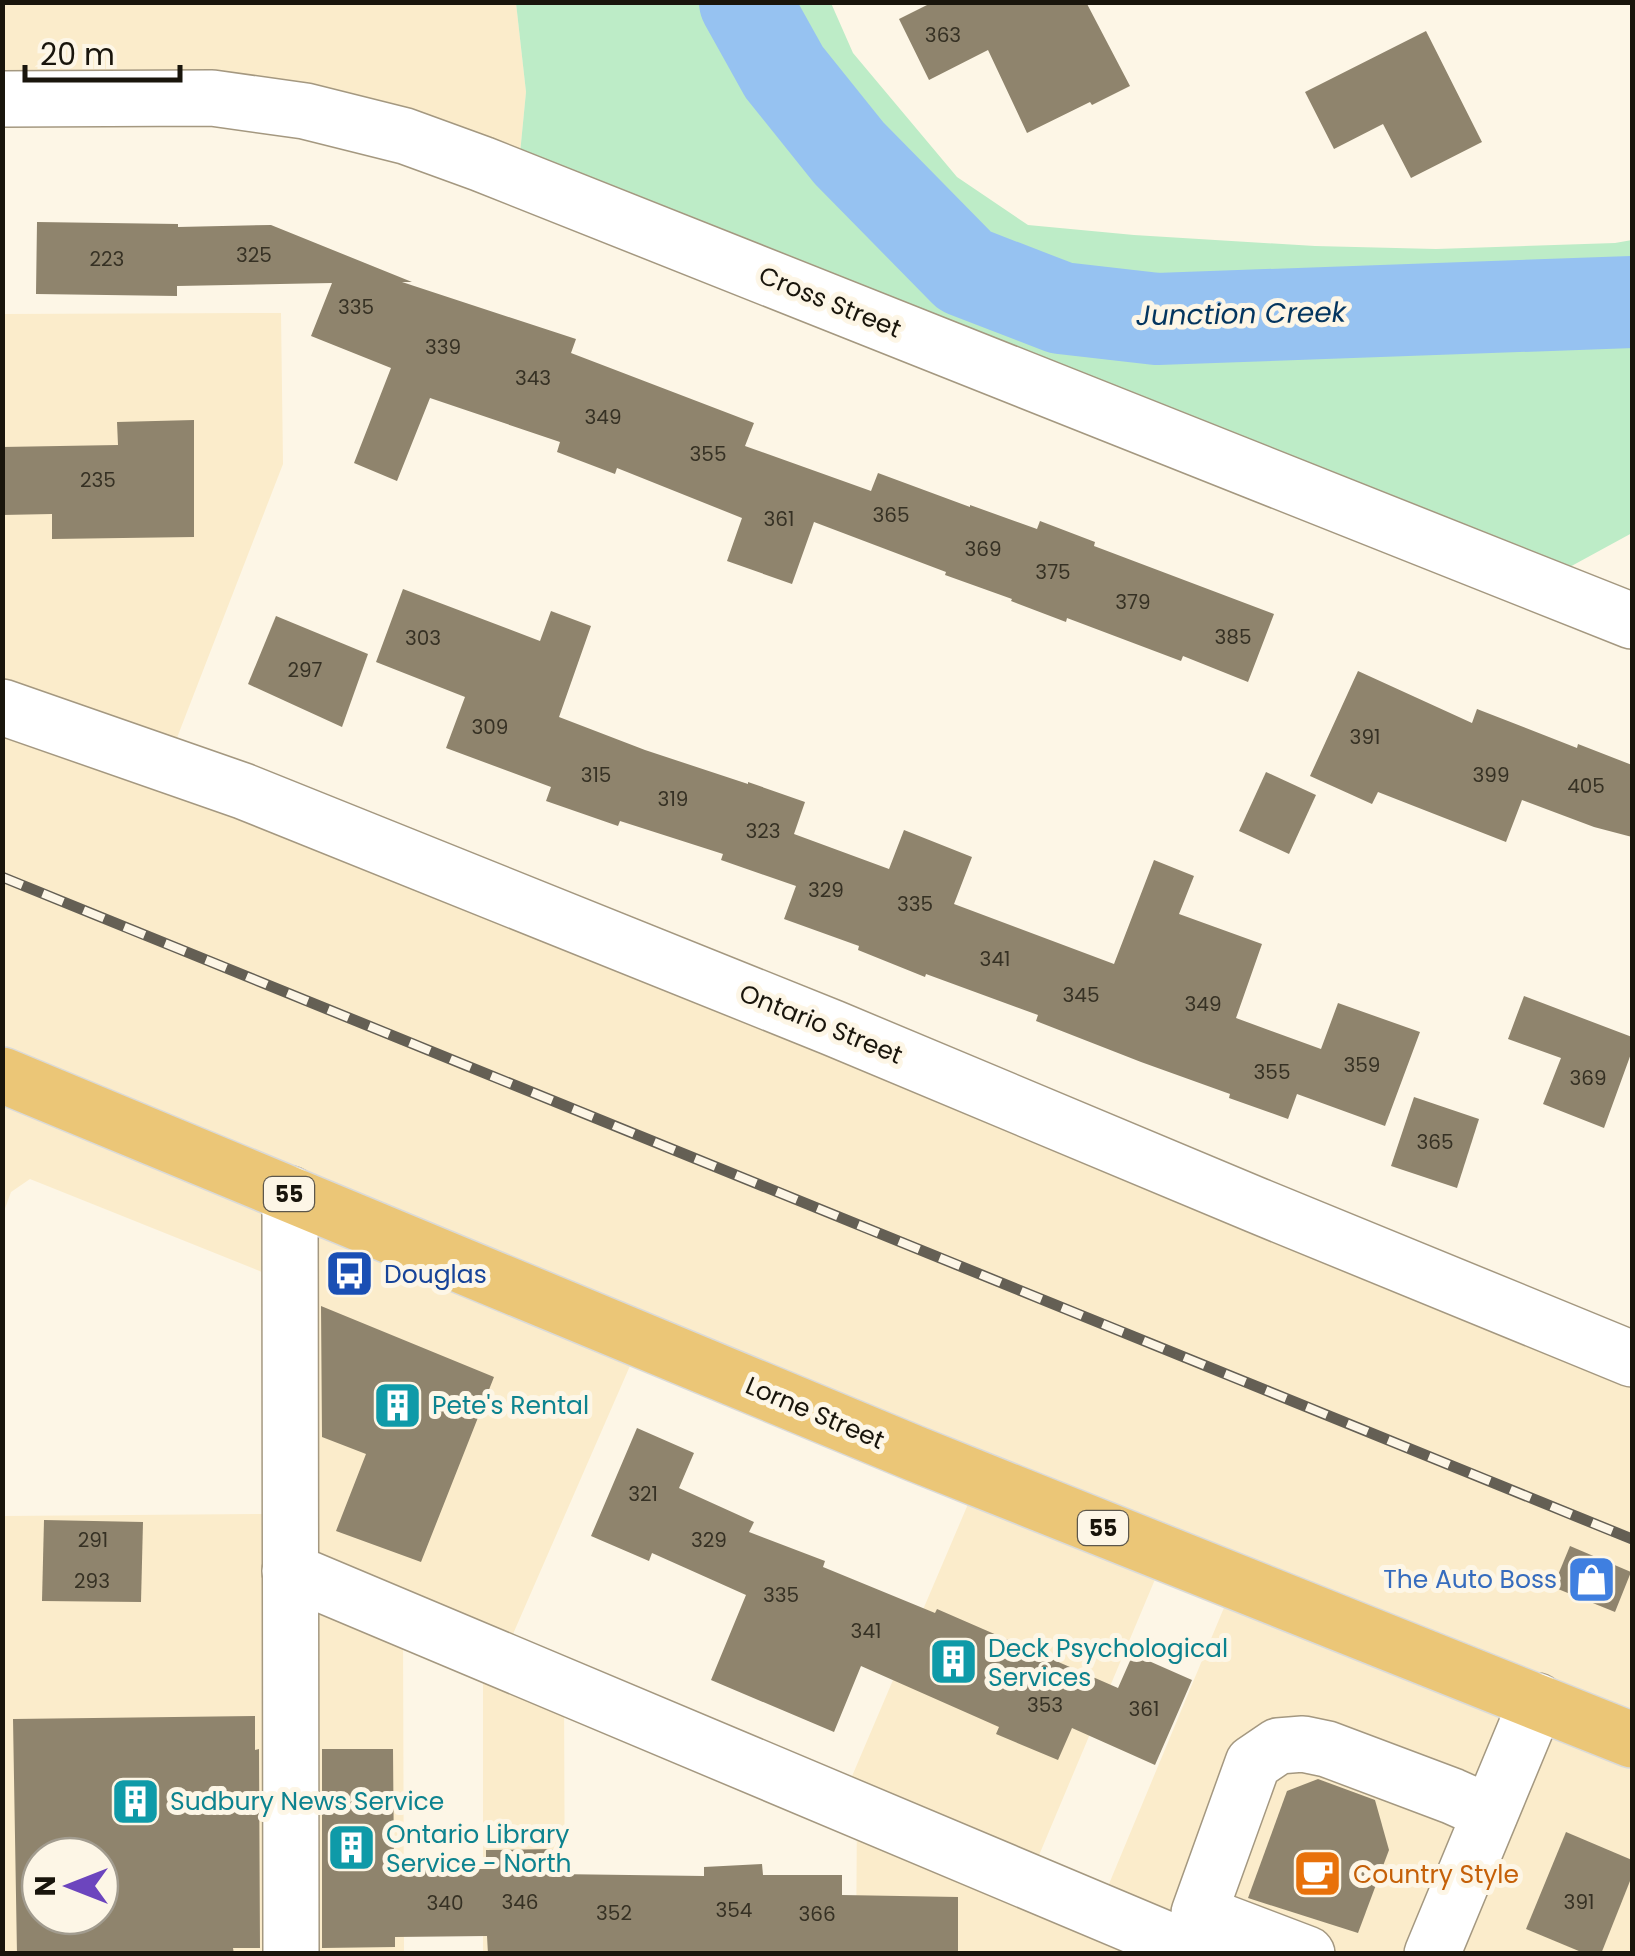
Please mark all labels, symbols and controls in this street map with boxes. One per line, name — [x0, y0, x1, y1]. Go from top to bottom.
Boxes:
scale bar — [25, 20, 180, 82]
house number: 363 — [925, 21, 961, 49]
text: 20 m — [40, 33, 115, 76]
house number: 325 — [236, 241, 272, 269]
house number: 223 — [90, 245, 124, 273]
street label: Cross Street — [754, 258, 906, 346]
house number: 335 — [338, 293, 374, 321]
water label: Junction Creek — [1136, 293, 1348, 335]
house number: 339 — [425, 333, 461, 361]
house number: 343 — [515, 364, 551, 392]
house number: 349 — [585, 403, 621, 431]
house number: 355 — [690, 440, 726, 468]
house number: 235 — [80, 466, 116, 494]
house number: 365 — [872, 501, 910, 529]
house number: 361 — [764, 505, 794, 533]
house number: 369 — [964, 535, 1002, 563]
house number: 375 — [1035, 558, 1071, 586]
house number: 379 — [1115, 588, 1151, 616]
house number: 385 — [1215, 623, 1251, 651]
house number: 303 — [405, 624, 441, 652]
house number: 297 — [287, 656, 323, 684]
house number: 309 — [472, 713, 508, 741]
house number: 391 — [1350, 723, 1380, 751]
house number: 315 — [581, 761, 611, 789]
house number: 399 — [1473, 761, 1509, 789]
house number: 405 — [1567, 772, 1605, 800]
house number: 319 — [658, 785, 688, 813]
house number: 323 — [745, 817, 781, 845]
house number: 329 — [808, 876, 844, 904]
house number: 335 — [897, 890, 933, 918]
house number: 341 — [980, 945, 1010, 973]
street label: Ontario Street — [734, 975, 908, 1073]
house number: 345 — [1063, 981, 1099, 1009]
house number: 349 — [1185, 990, 1221, 1018]
house number: 359 — [1344, 1051, 1380, 1079]
house number: 355 — [1254, 1058, 1290, 1086]
house number: 369 — [1569, 1064, 1607, 1092]
house number: 365 — [1416, 1128, 1454, 1156]
road number: 55 — [264, 1177, 314, 1211]
bus stop icon: Douglas — [323, 1248, 375, 1300]
place label: Douglas — [384, 1257, 487, 1292]
street label: Lorne Street — [740, 1368, 890, 1458]
building icon: Pete's Rental — [371, 1379, 423, 1431]
place label: Pete's Rental — [432, 1388, 589, 1423]
house number: 321 — [628, 1480, 658, 1508]
road number: 55 — [1078, 1511, 1128, 1545]
house number: 291 — [78, 1526, 108, 1554]
house number: 329 — [691, 1526, 727, 1554]
shop icon: The Auto Boss — [1566, 1553, 1618, 1605]
place label: The Auto Boss — [1383, 1562, 1557, 1597]
house number: 293 — [74, 1567, 110, 1595]
house number: 335 — [763, 1581, 799, 1609]
house number: 341 — [851, 1617, 881, 1645]
place label: Deck Psychological Services — [988, 1631, 1228, 1695]
building icon: Deck Psychological Services — [927, 1636, 979, 1688]
house number: 353 — [1027, 1691, 1063, 1719]
house number: 361 — [1129, 1695, 1159, 1723]
building icon: Sudbury News Service — [109, 1775, 161, 1827]
place label: Sudbury News Service — [170, 1784, 444, 1819]
place label: Ontario Library Service - North — [386, 1817, 571, 1881]
building icon: Ontario Library Service - North — [325, 1822, 377, 1874]
north arrow — [20, 1836, 120, 1936]
cafe icon: Country Style — [1292, 1848, 1344, 1900]
place label: Country Style — [1353, 1857, 1519, 1892]
text: N — [26, 1875, 65, 1897]
house number: 346 — [501, 1888, 539, 1916]
house number: 391 — [1564, 1888, 1594, 1916]
house number: 340 — [427, 1889, 463, 1917]
house number: 354 — [716, 1896, 752, 1924]
house number: 352 — [596, 1899, 632, 1927]
house number: 366 — [798, 1900, 836, 1928]

